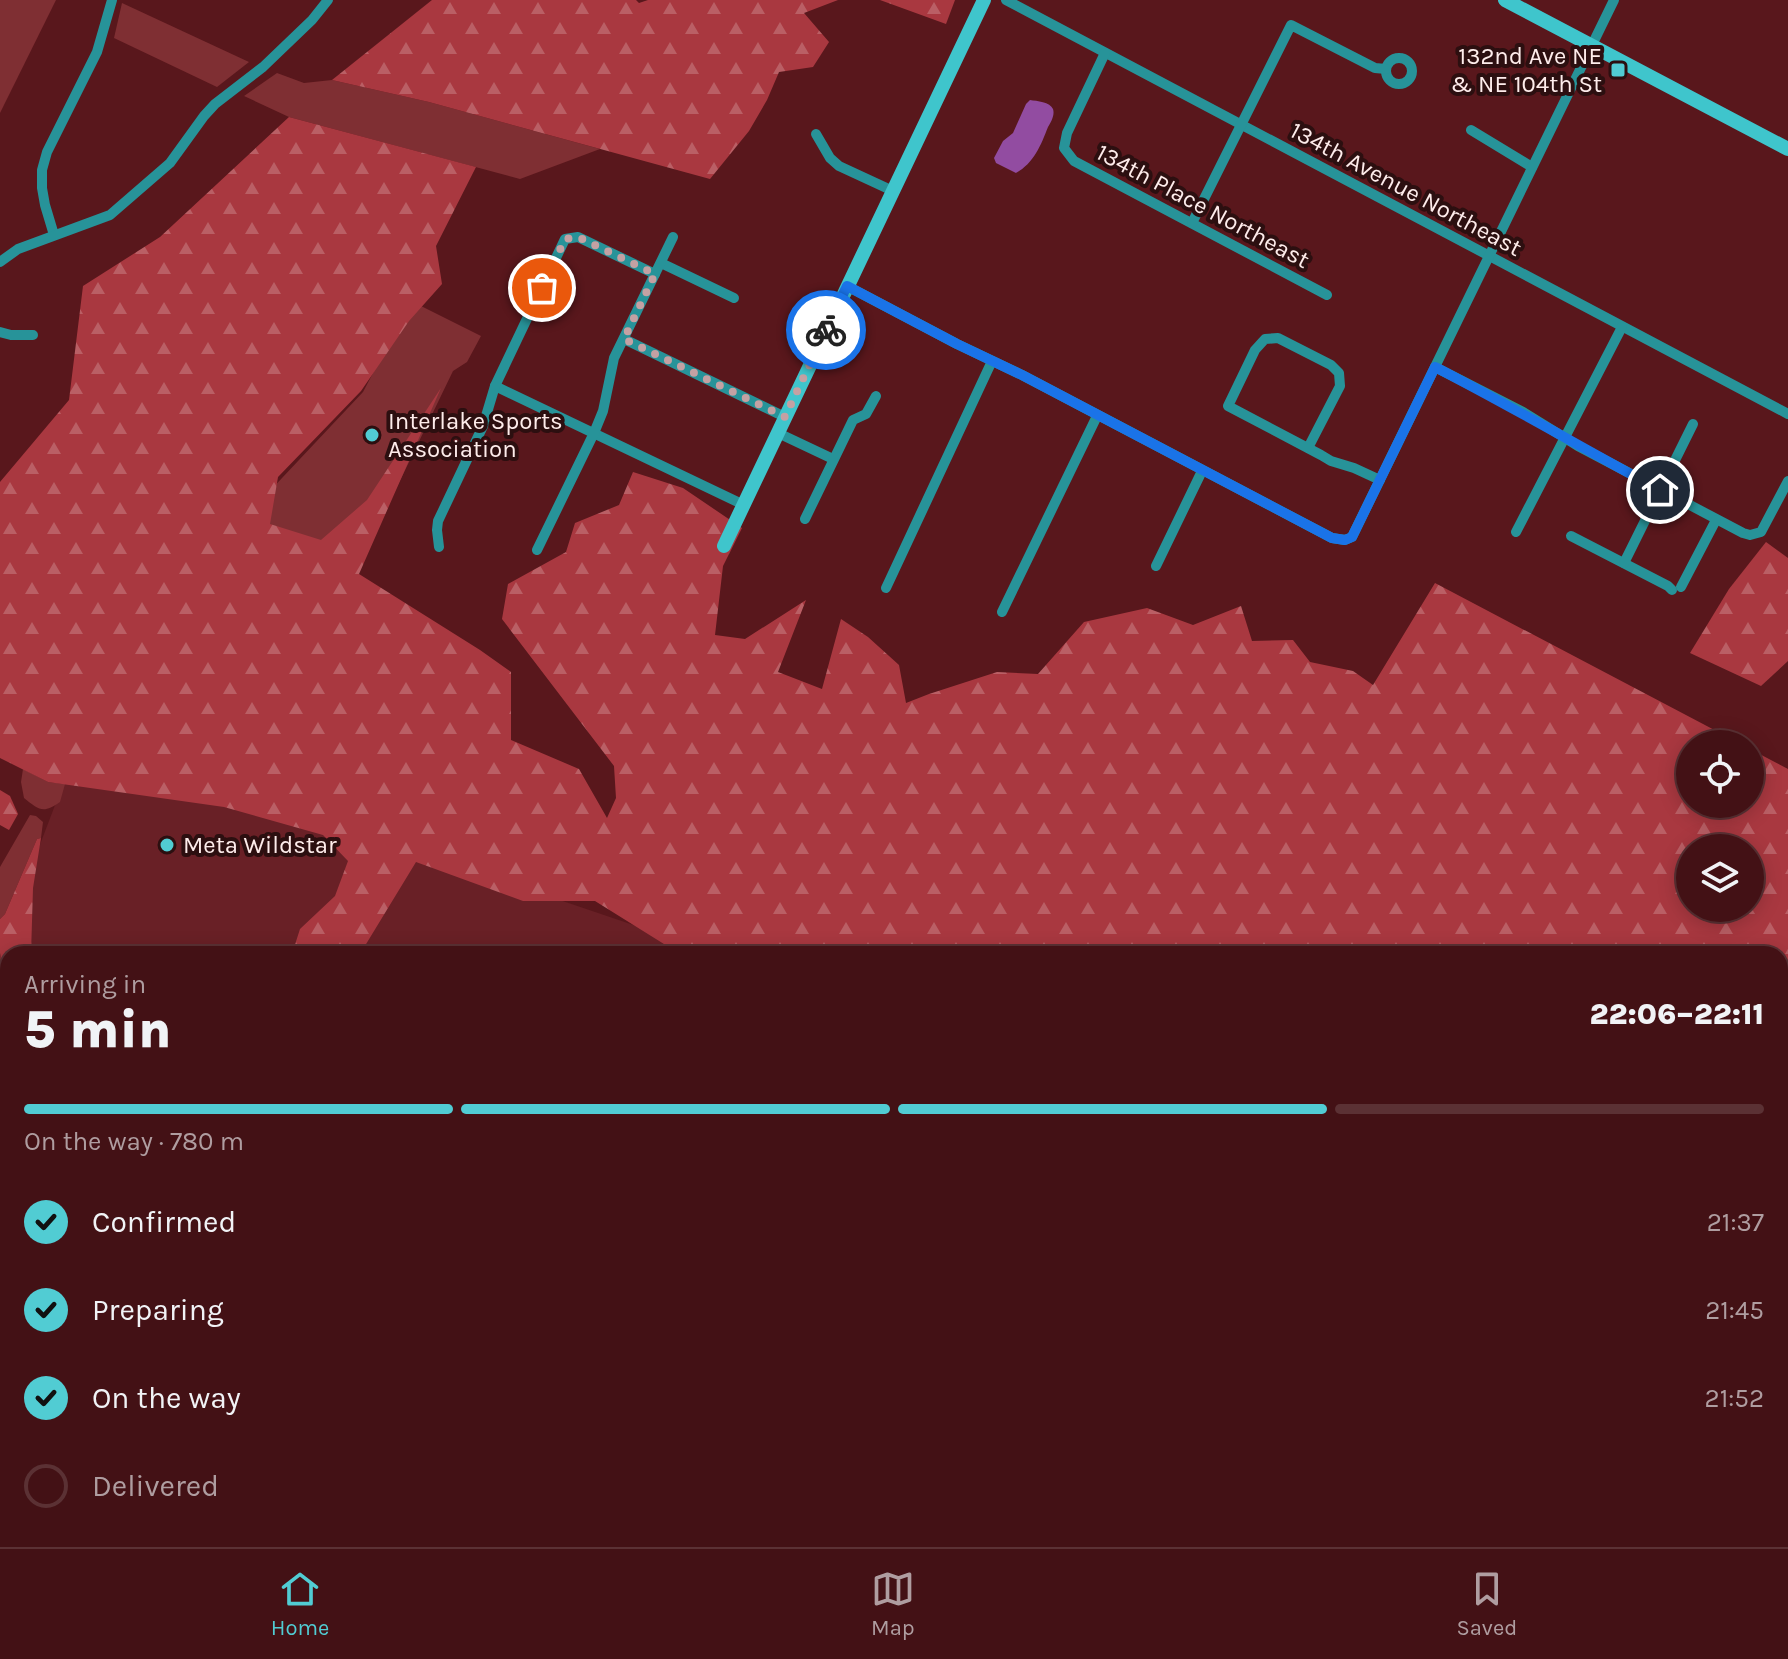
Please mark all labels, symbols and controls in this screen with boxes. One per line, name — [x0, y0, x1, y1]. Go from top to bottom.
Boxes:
place label: 132nd Ave NE & NE 104th St — [1450, 42, 1602, 98]
marker: 132nd Ave NE & NE 104th St — [1609, 61, 1627, 79]
street label: 134th Avenue Northeast — [1285, 116, 1527, 262]
street label: 134th Place Northeast — [1092, 138, 1314, 274]
pin — [508, 254, 576, 322]
icon: bag — [520, 266, 564, 310]
courier — [786, 290, 866, 370]
icon: bike — [804, 308, 848, 352]
place label: Interlake Sports Association — [388, 407, 563, 463]
marker: Interlake Sports Association — [363, 426, 381, 444]
pin — [1626, 456, 1694, 524]
icon: home — [1638, 468, 1682, 512]
map controls — [1676, 730, 1764, 922]
button: locate — [1676, 730, 1764, 818]
place label: Meta Wildstar — [183, 831, 337, 859]
button: layers — [1676, 834, 1764, 922]
marker: Meta Wildstar — [158, 836, 176, 854]
text: Arriving in — [24, 969, 146, 1000]
text: 22:06–22:11 — [1590, 996, 1764, 1032]
text: 5 min — [24, 999, 171, 1060]
text: On the way · 780 m — [24, 1126, 244, 1157]
icon: check — [24, 1200, 68, 1244]
text: Confirmed — [92, 1204, 236, 1240]
text: 21:37 — [1707, 1207, 1764, 1238]
icon: check — [24, 1288, 68, 1332]
text: Preparing — [92, 1292, 224, 1328]
text: 21:45 — [1705, 1295, 1764, 1326]
icon: check — [24, 1376, 68, 1420]
text: On the way — [92, 1380, 241, 1416]
text: 21:52 — [1705, 1383, 1764, 1414]
text: Delivered — [92, 1468, 219, 1504]
tab: Home — [271, 1567, 329, 1641]
tab: Map — [871, 1567, 915, 1641]
tab: Saved — [1456, 1567, 1517, 1641]

